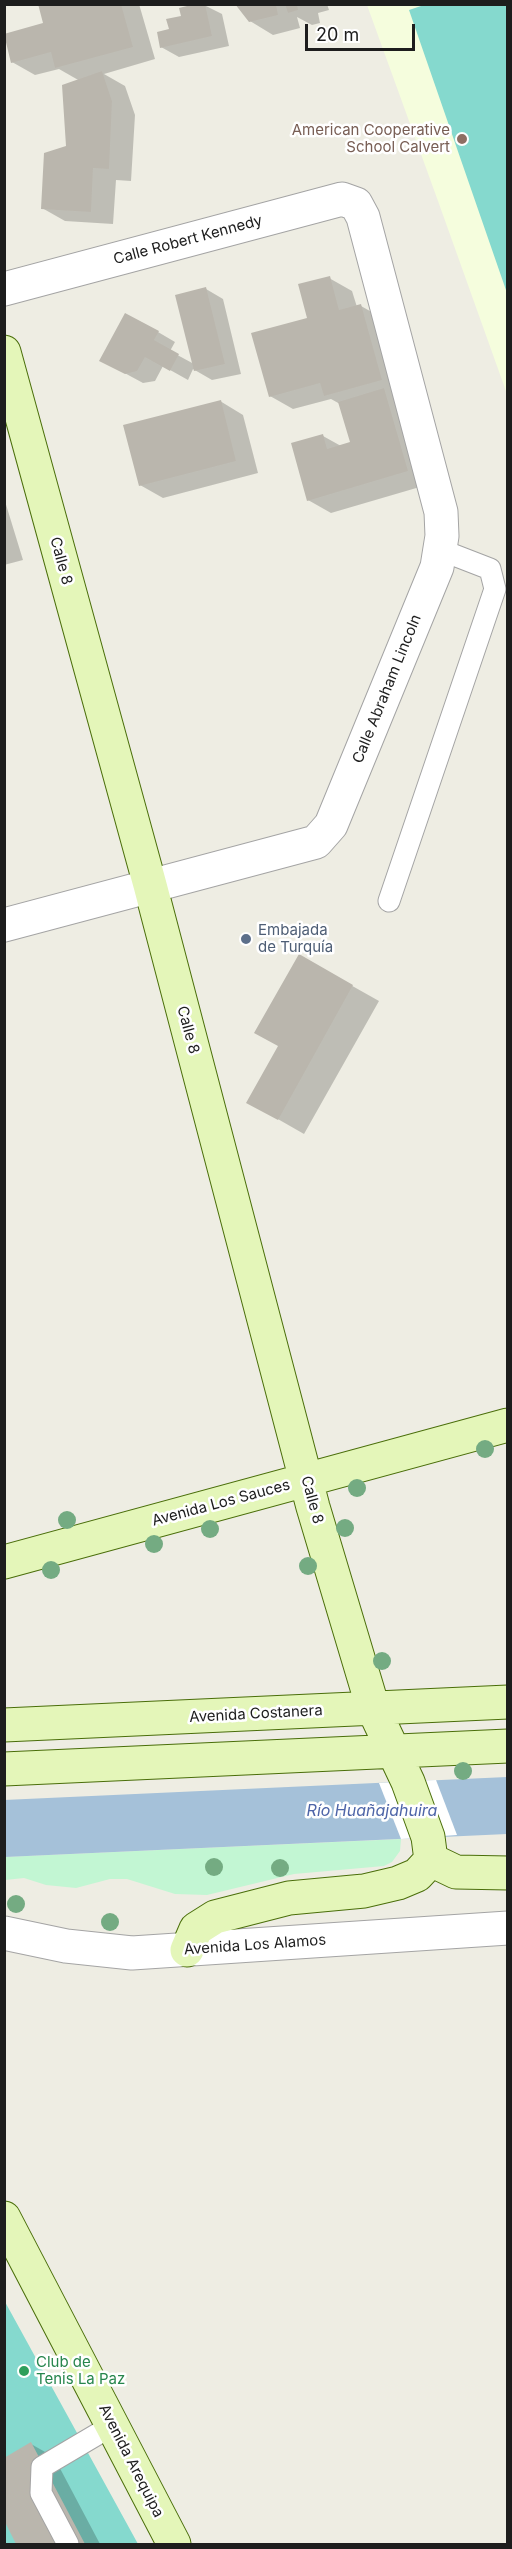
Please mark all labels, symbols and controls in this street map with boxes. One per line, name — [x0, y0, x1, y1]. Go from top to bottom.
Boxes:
scale bar — [308, 12, 418, 50]
text: 20 m — [316, 24, 359, 45]
place label: American Cooperative School Calvert — [292, 121, 450, 156]
marker: American Cooperative School Calvert — [455, 132, 469, 146]
street label: Calle Robert Kennedy — [112, 211, 264, 269]
street label: Calle 8 — [46, 535, 76, 587]
street label: Calle Abraham Lincoln — [349, 612, 425, 766]
place label: Embajada de Turquía — [258, 921, 333, 956]
marker: Embajada de Turquía — [239, 932, 253, 946]
street label: Calle 8 — [173, 1004, 203, 1056]
street label: Calle 8 — [297, 1474, 327, 1526]
street label: Avenida Los Sauces — [150, 1476, 292, 1530]
street label: Avenida Costanera — [189, 1702, 323, 1726]
water label: Río Huañajahuira — [307, 1801, 437, 1821]
street label: Avenida Los Alamos — [183, 1931, 327, 1959]
place label: Club de Tenis La Paz — [36, 2353, 125, 2388]
marker: Club de Tenis La Paz — [17, 2364, 31, 2378]
street label: Avenida Arequipa — [95, 2401, 167, 2521]

